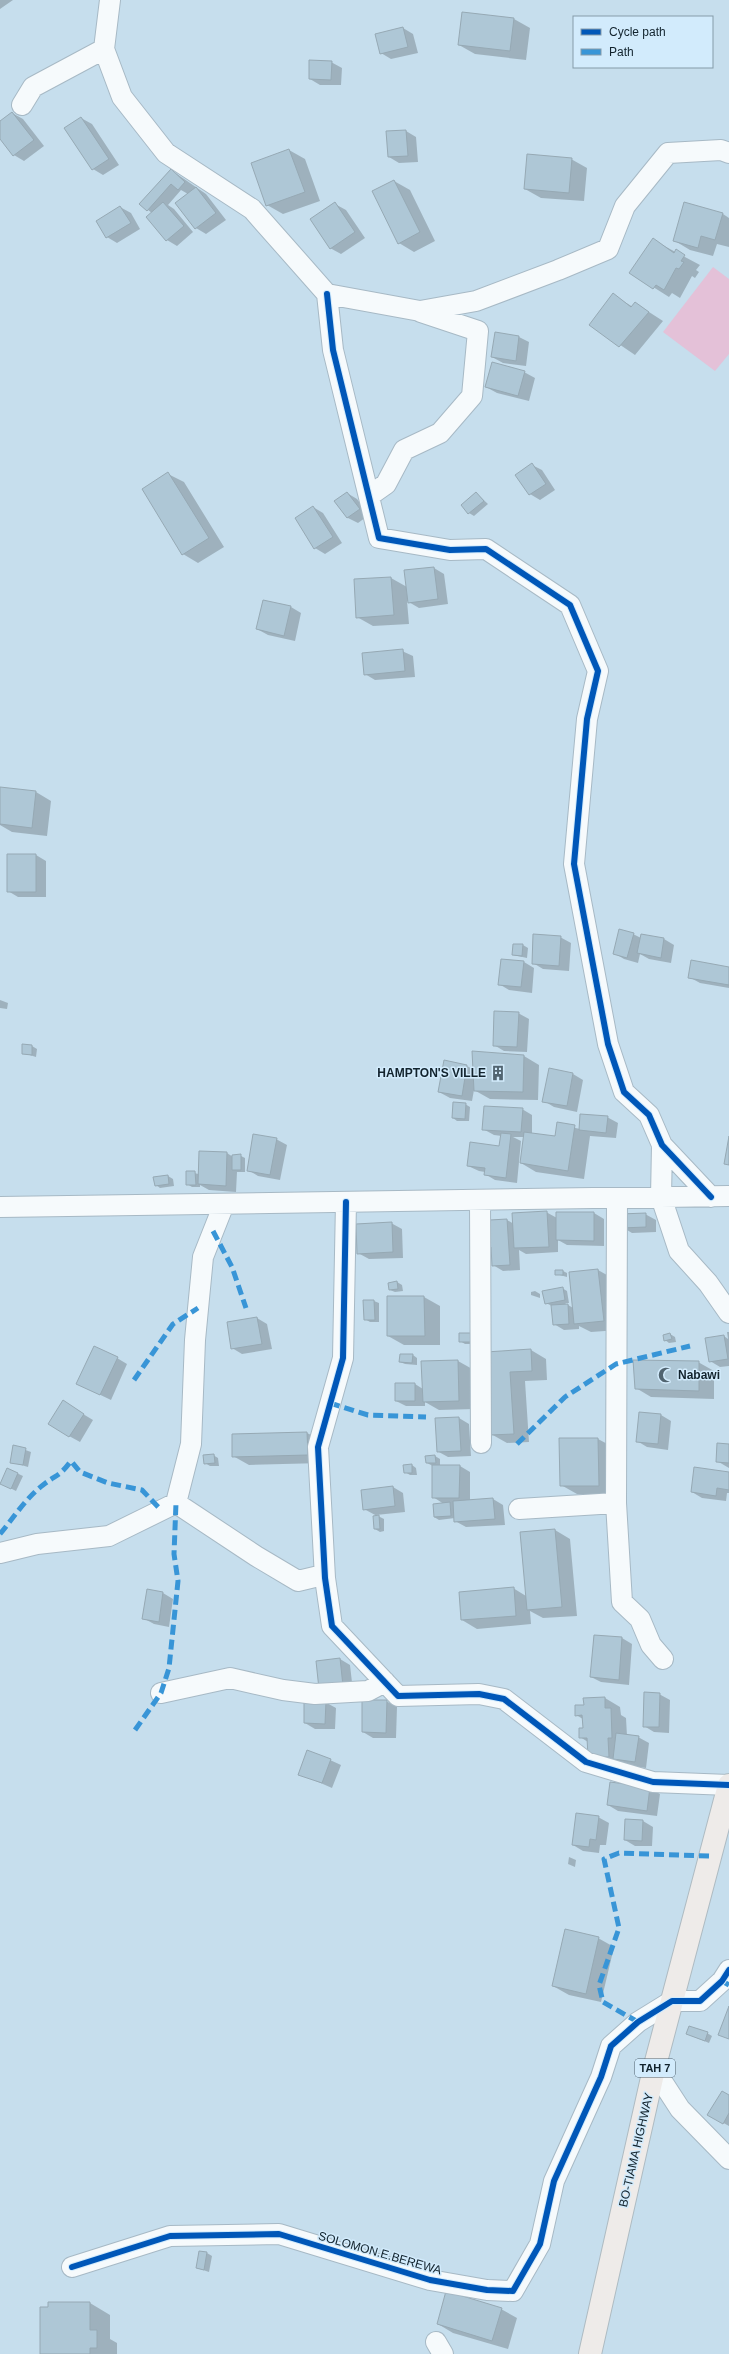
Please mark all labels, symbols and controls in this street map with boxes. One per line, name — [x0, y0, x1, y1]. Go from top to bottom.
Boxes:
legend — [573, 16, 713, 68]
text: Cycle path — [609, 25, 666, 39]
text: Path — [609, 45, 634, 59]
building icon: HAMPTON'S VILLE — [489, 1064, 507, 1082]
place label: HAMPTON'S VILLE — [377, 1066, 486, 1080]
mosque icon: Nabawi — [657, 1366, 675, 1384]
place label: Nabawi — [678, 1368, 720, 1382]
road number: TAH 7 — [635, 2059, 675, 2077]
street label: BO-TIAMA HIGHWAY — [616, 2092, 656, 2208]
street label: SOLOMON.E.BEREWA — [317, 2229, 443, 2277]

